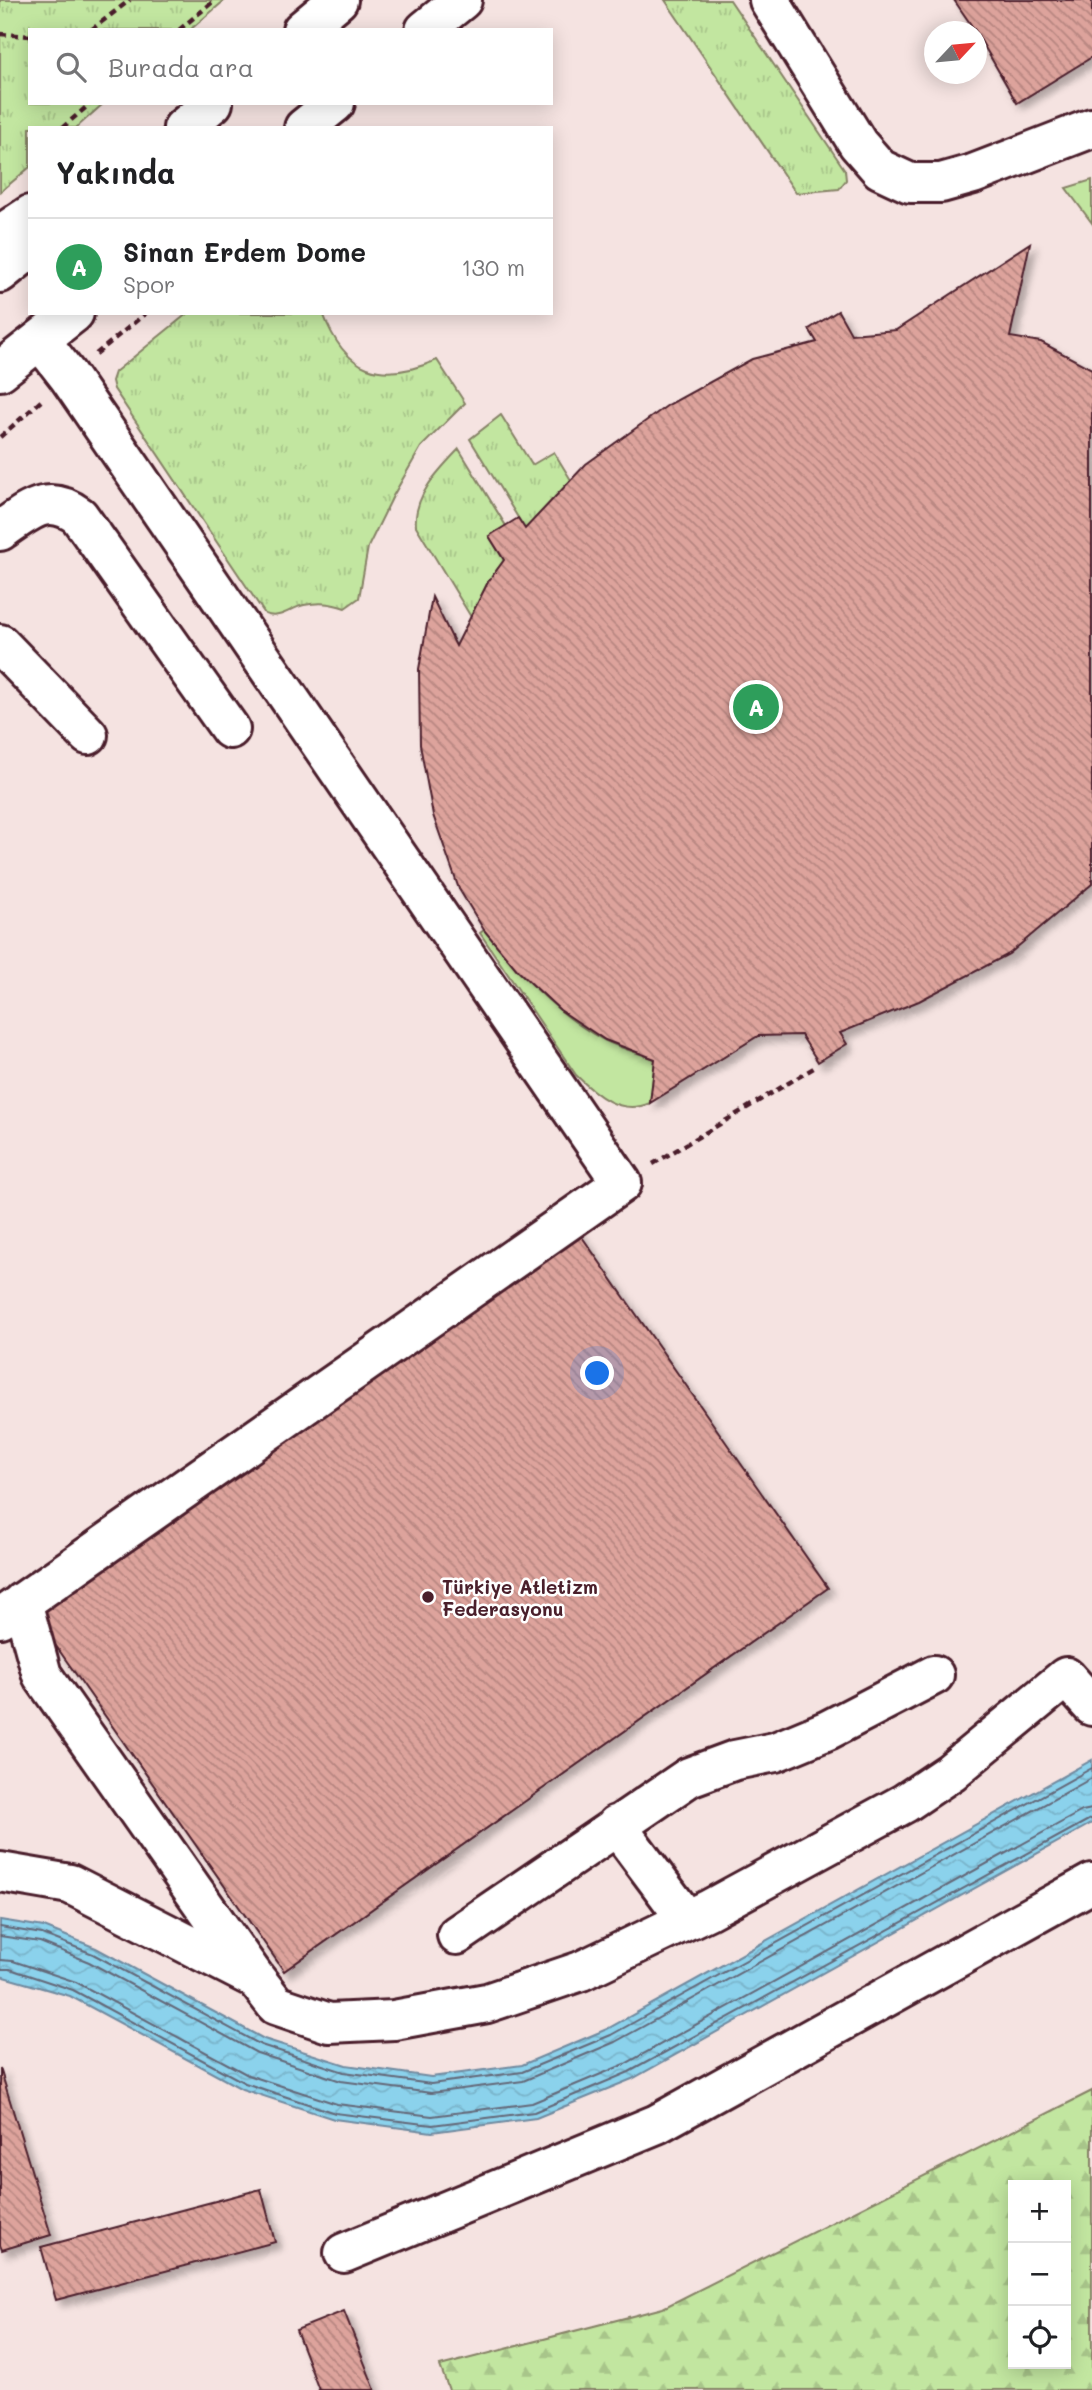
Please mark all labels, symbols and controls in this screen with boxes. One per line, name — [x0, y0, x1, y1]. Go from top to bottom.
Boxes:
north arrow — [924, 21, 987, 84]
search box — [28, 28, 553, 105]
icon: search — [52, 48, 90, 86]
text: Burada ara — [108, 50, 254, 84]
text: Yakında — [56, 152, 175, 192]
text: Sinan Erdem Dome — [123, 235, 366, 269]
text: A — [71, 252, 87, 282]
text: 130 m — [461, 252, 525, 282]
text: Spor — [123, 269, 175, 299]
pin: A — [733, 681, 779, 733]
your location — [580, 1356, 614, 1390]
place label: Türkiye Atletizm Federasyonu — [442, 1574, 598, 1621]
marker: Türkiye Atletizm Federasyonu — [420, 1589, 436, 1605]
map controls — [1008, 2180, 1071, 2369]
button: + — [1008, 2180, 1071, 2243]
button: − — [1008, 2243, 1071, 2306]
button: locate — [1008, 2306, 1071, 2369]

